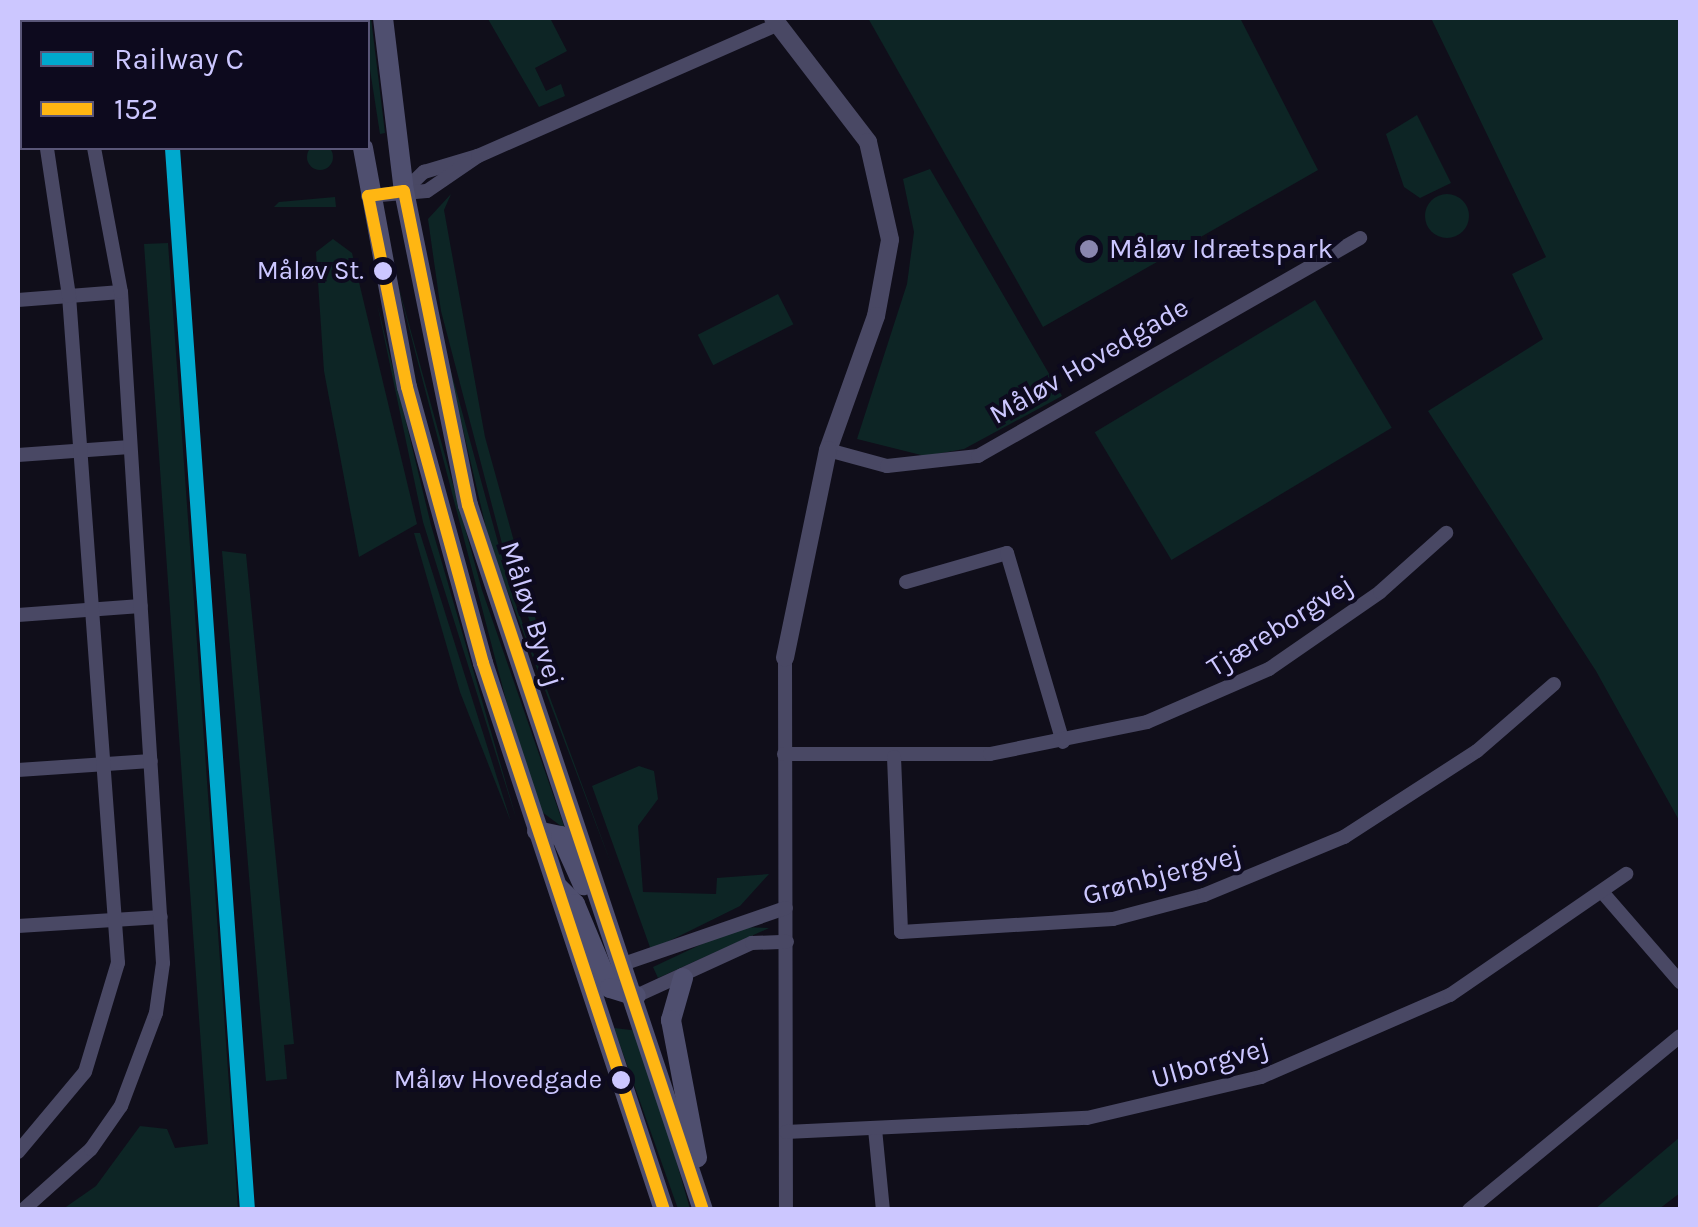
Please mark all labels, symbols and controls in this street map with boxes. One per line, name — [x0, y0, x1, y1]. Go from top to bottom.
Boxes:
legend — [20, 20, 370, 150]
text: Railway C — [114, 41, 244, 77]
text: 152 — [114, 91, 158, 127]
place label: Måløv Idrætspark — [1109, 232, 1333, 266]
marker: Måløv Idrætspark — [1078, 238, 1100, 260]
place label: Måløv St. — [257, 255, 364, 287]
marker: Måløv St. — [373, 261, 393, 281]
street label: Måløv Hovedgade — [984, 290, 1194, 432]
street label: Måløv Byvej — [493, 537, 571, 691]
street label: Tjæreborgvej — [1201, 568, 1359, 684]
street label: Grønbjergvej — [1079, 838, 1245, 912]
street label: Ulborgvej — [1147, 1030, 1273, 1096]
place label: Måløv Hovedgade — [394, 1064, 602, 1096]
marker: Måløv Hovedgade — [611, 1070, 631, 1090]

